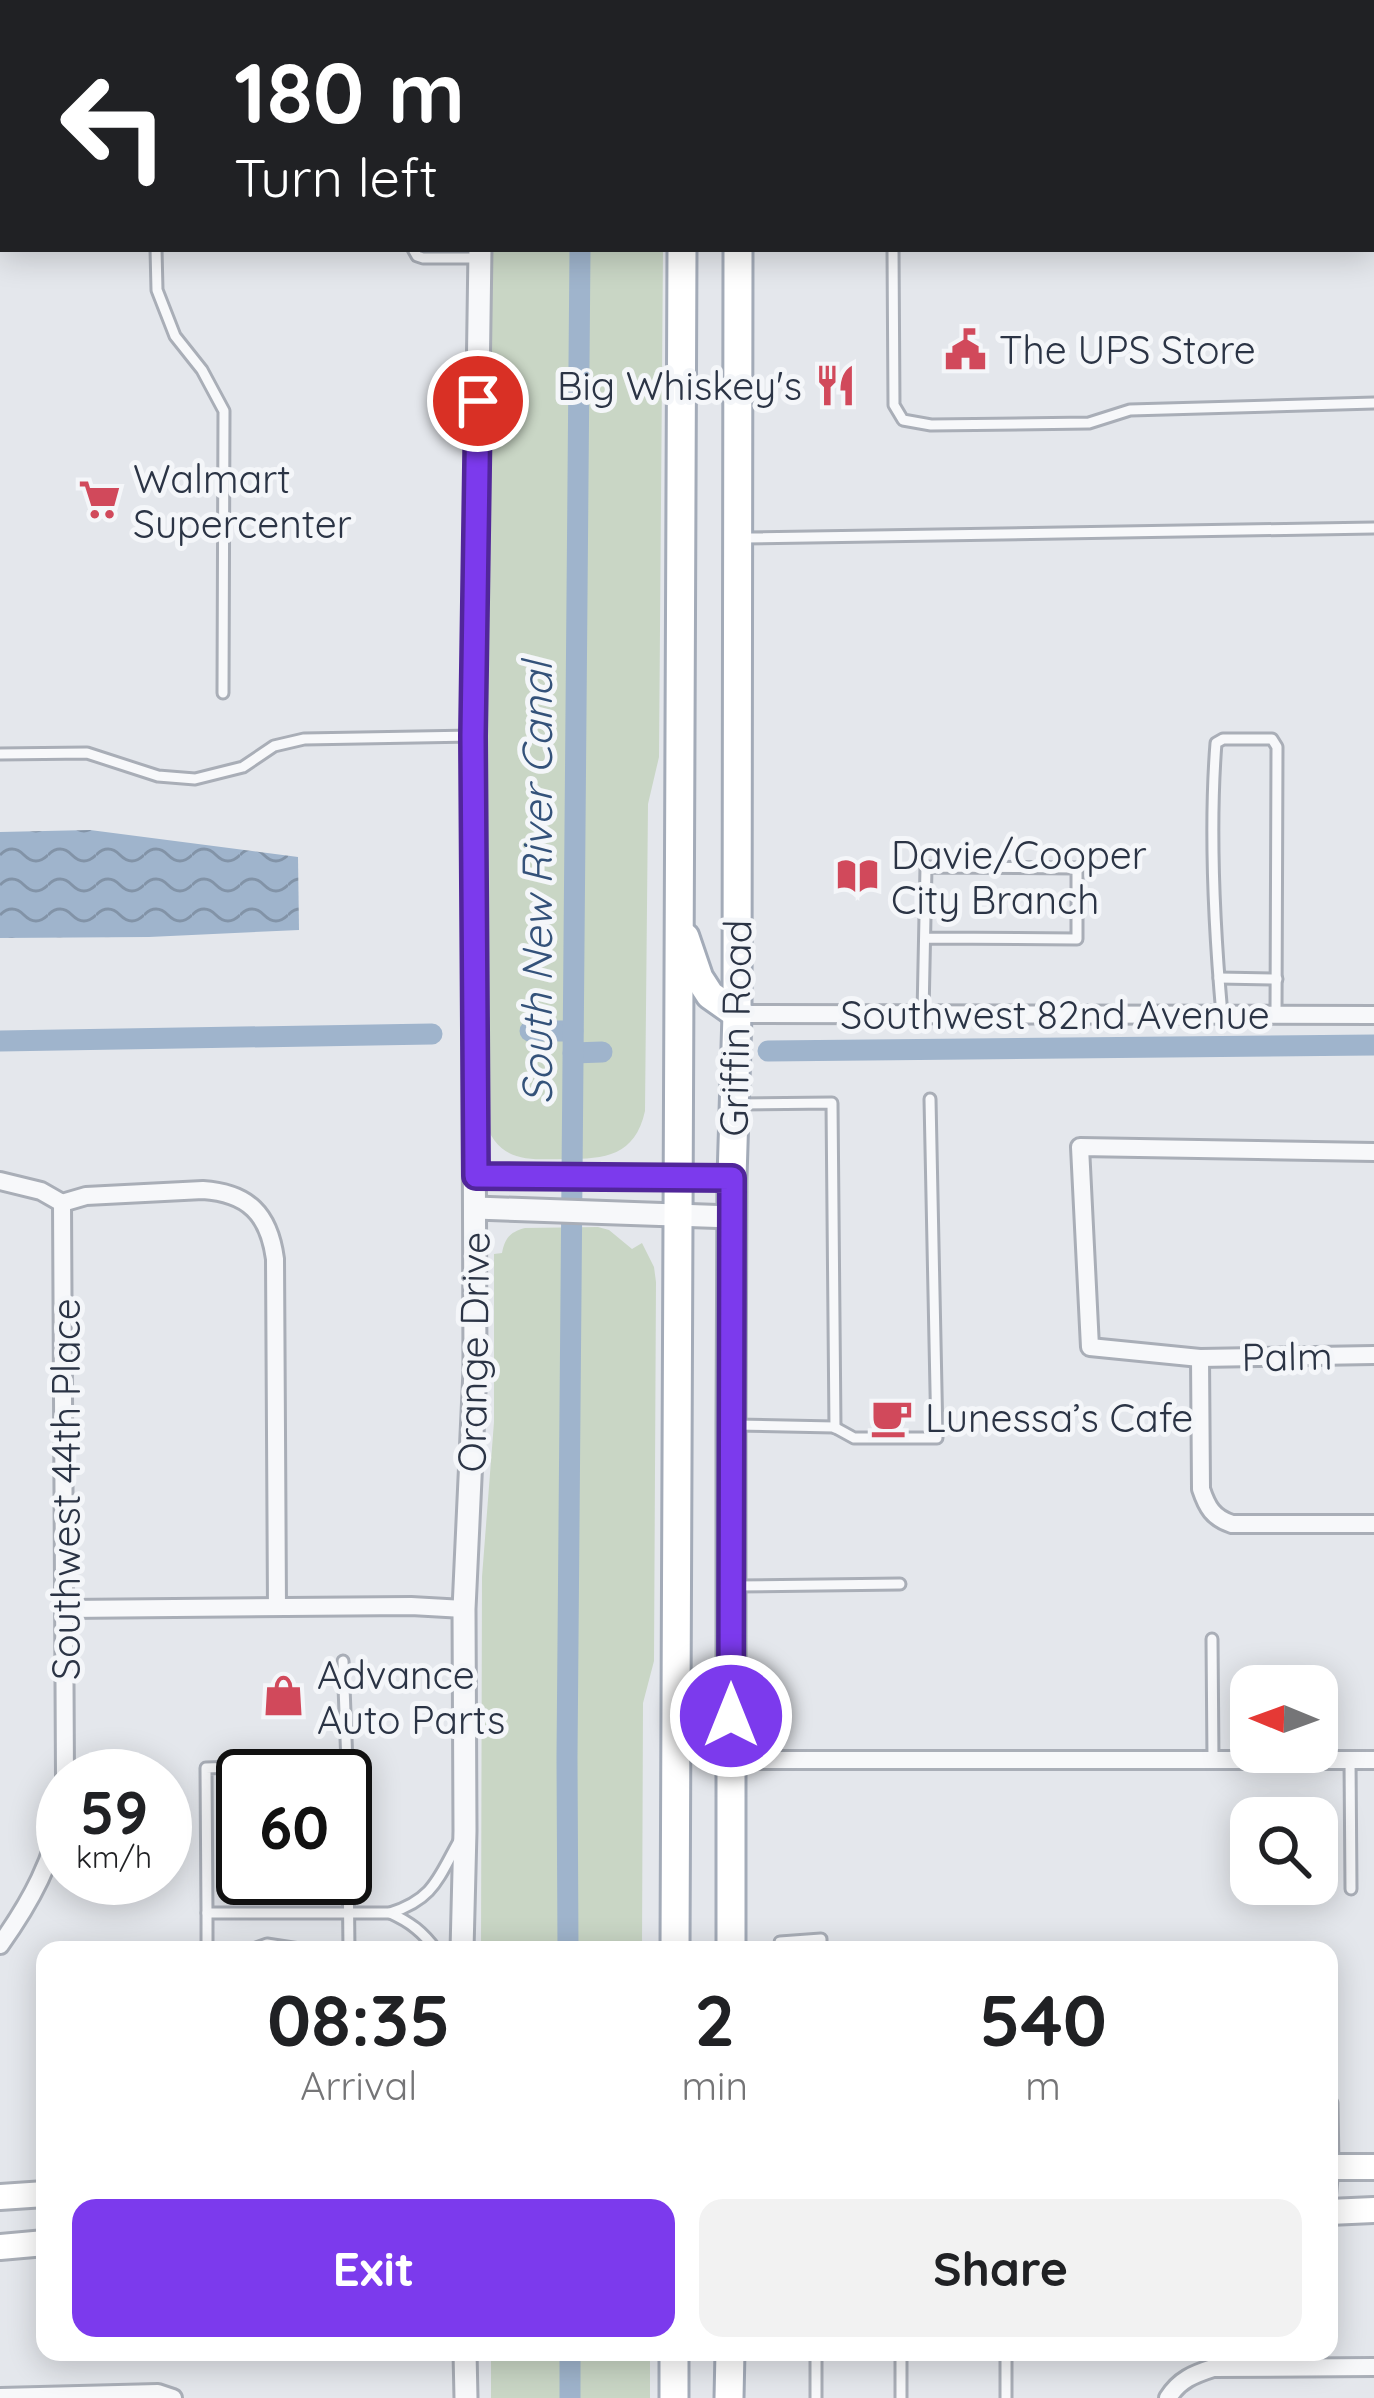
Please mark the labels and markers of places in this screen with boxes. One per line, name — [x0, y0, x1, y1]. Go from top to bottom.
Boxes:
place label: The UPS Store — [999, 325, 1256, 374]
public building icon: The UPS Store — [942, 326, 988, 372]
pin — [427, 350, 529, 452]
place label: Big Whiskey's — [557, 361, 802, 410]
restaurant icon: Big Whiskey's — [813, 362, 859, 408]
place label: Walmart Supercenter — [133, 454, 352, 548]
supermarket icon: Walmart Supercenter — [76, 477, 122, 523]
place label: Davie/Cooper City Branch — [891, 830, 1147, 924]
library icon: Davie/Cooper City Branch — [834, 853, 880, 899]
place label: Lunessa’s Cafe — [925, 1393, 1193, 1442]
cafe icon: Lunessa’s Cafe — [868, 1394, 914, 1440]
place label: Advance Auto Parts — [317, 1650, 505, 1744]
shop icon: Advance Auto Parts — [260, 1673, 306, 1719]

